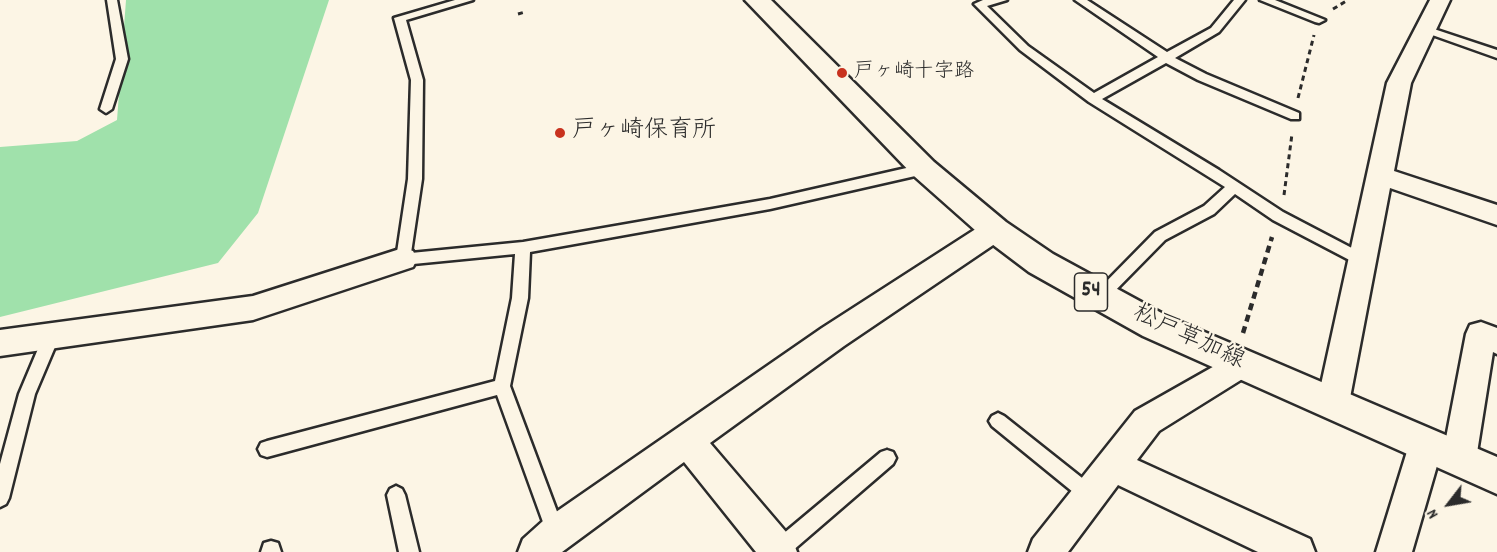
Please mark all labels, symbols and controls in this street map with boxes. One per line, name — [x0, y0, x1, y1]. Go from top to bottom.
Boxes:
place label: 戸ヶ崎十字路 — [854, 61, 974, 85]
marker: 戸ヶ崎十字路 — [835, 66, 849, 80]
place label: 戸ヶ崎保育所 — [572, 119, 716, 147]
marker: 戸ヶ崎保育所 — [553, 126, 567, 140]
road number: 54 — [1074, 273, 1108, 311]
street label: 松戸草加線 — [1128, 301, 1248, 377]
north arrow — [1419, 474, 1479, 534]
text: N — [1421, 504, 1445, 523]

